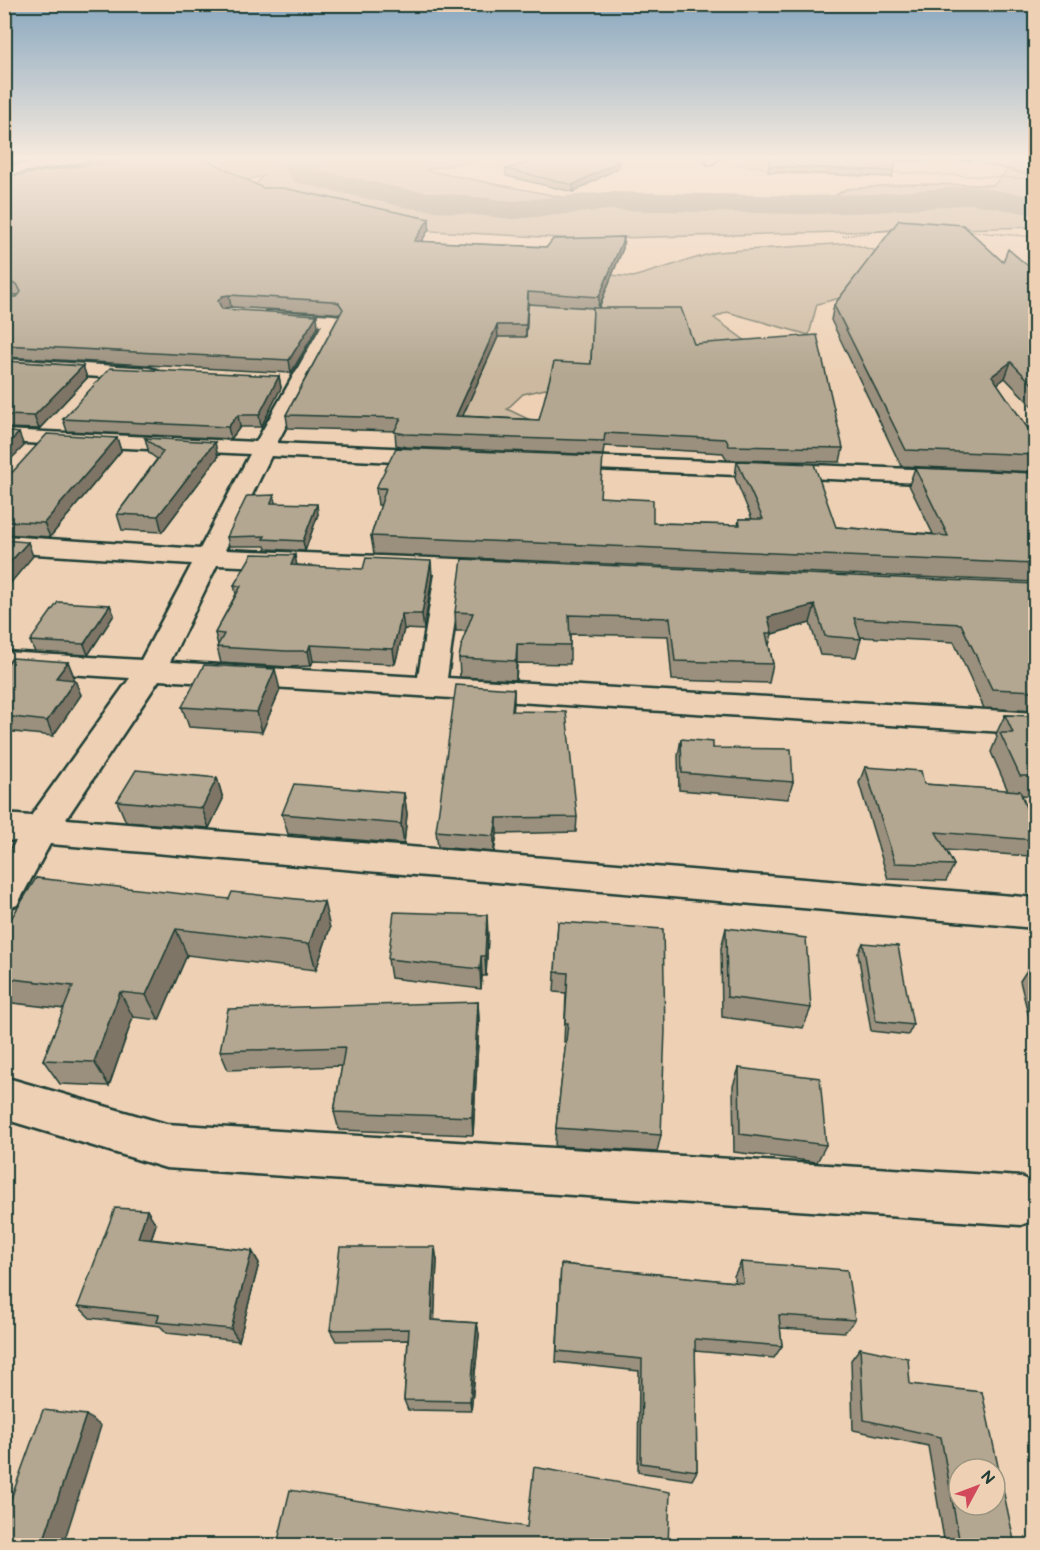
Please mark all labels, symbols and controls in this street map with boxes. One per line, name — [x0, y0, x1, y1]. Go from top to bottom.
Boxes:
north arrow — [947, 1457, 1007, 1517]
text: N — [976, 1467, 998, 1489]

